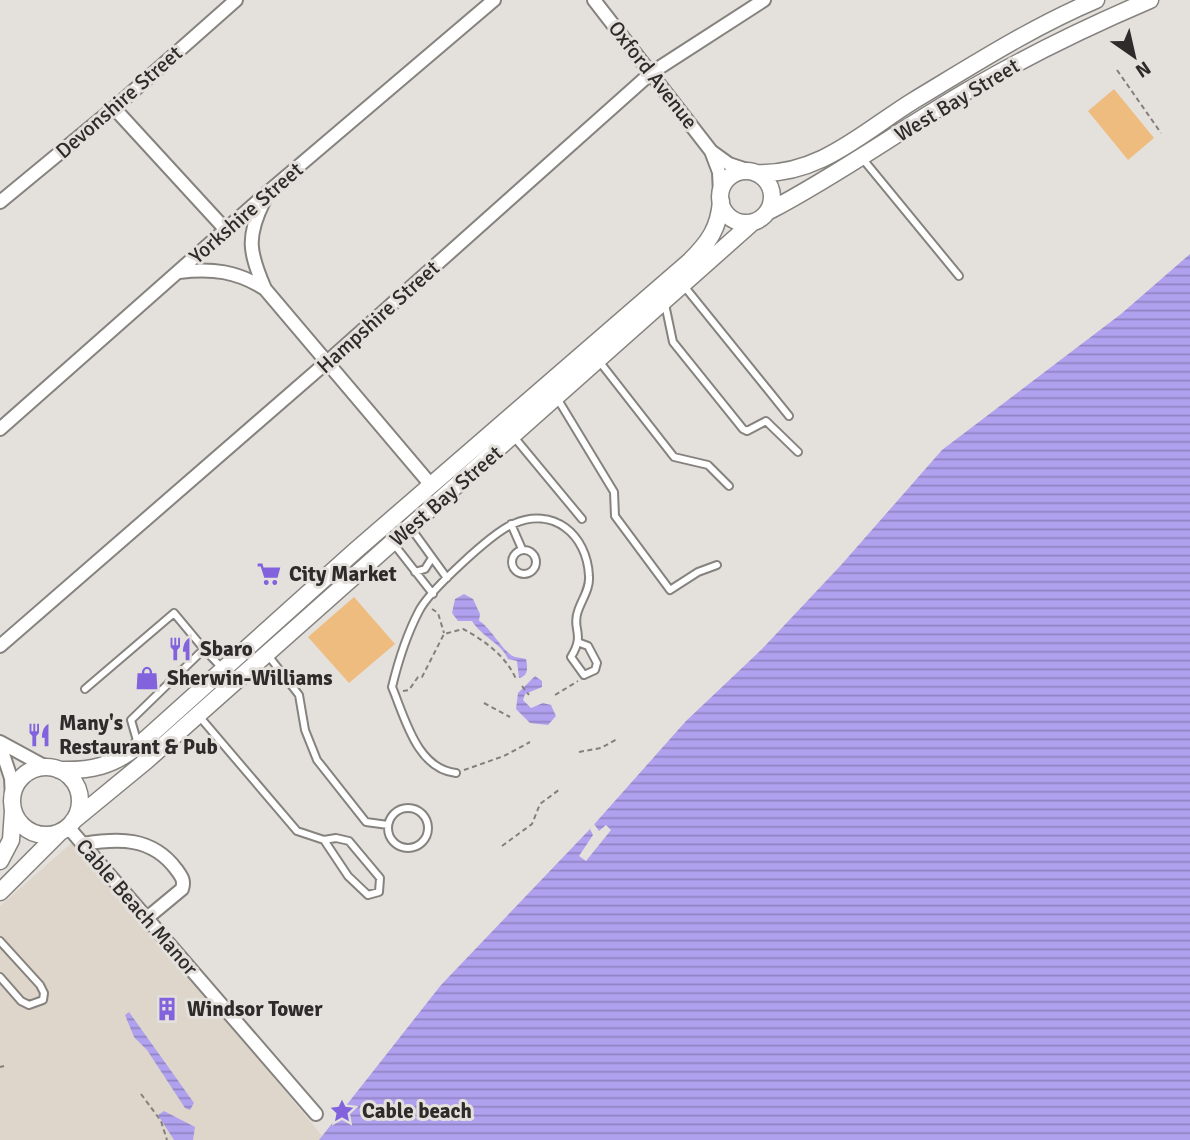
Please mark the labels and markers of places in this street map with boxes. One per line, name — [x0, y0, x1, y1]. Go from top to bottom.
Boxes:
supermarket icon: City Market — [255, 560, 283, 588]
place label: City Market — [289, 561, 397, 587]
restaurant icon: Sbaro — [166, 635, 194, 663]
place label: Sbaro — [200, 636, 253, 662]
shop icon: Sherwin-Williams — [133, 664, 161, 692]
place label: Sherwin-Williams — [167, 665, 333, 691]
place label: Many's Restaurant & Pub — [59, 710, 218, 760]
restaurant icon: Many's Restaurant & Pub — [25, 721, 53, 749]
building icon: Windsor Tower — [153, 995, 181, 1023]
place label: Windsor Tower — [187, 996, 323, 1022]
place icon: Cable beach — [328, 1097, 356, 1125]
place label: Cable beach — [362, 1098, 472, 1124]

